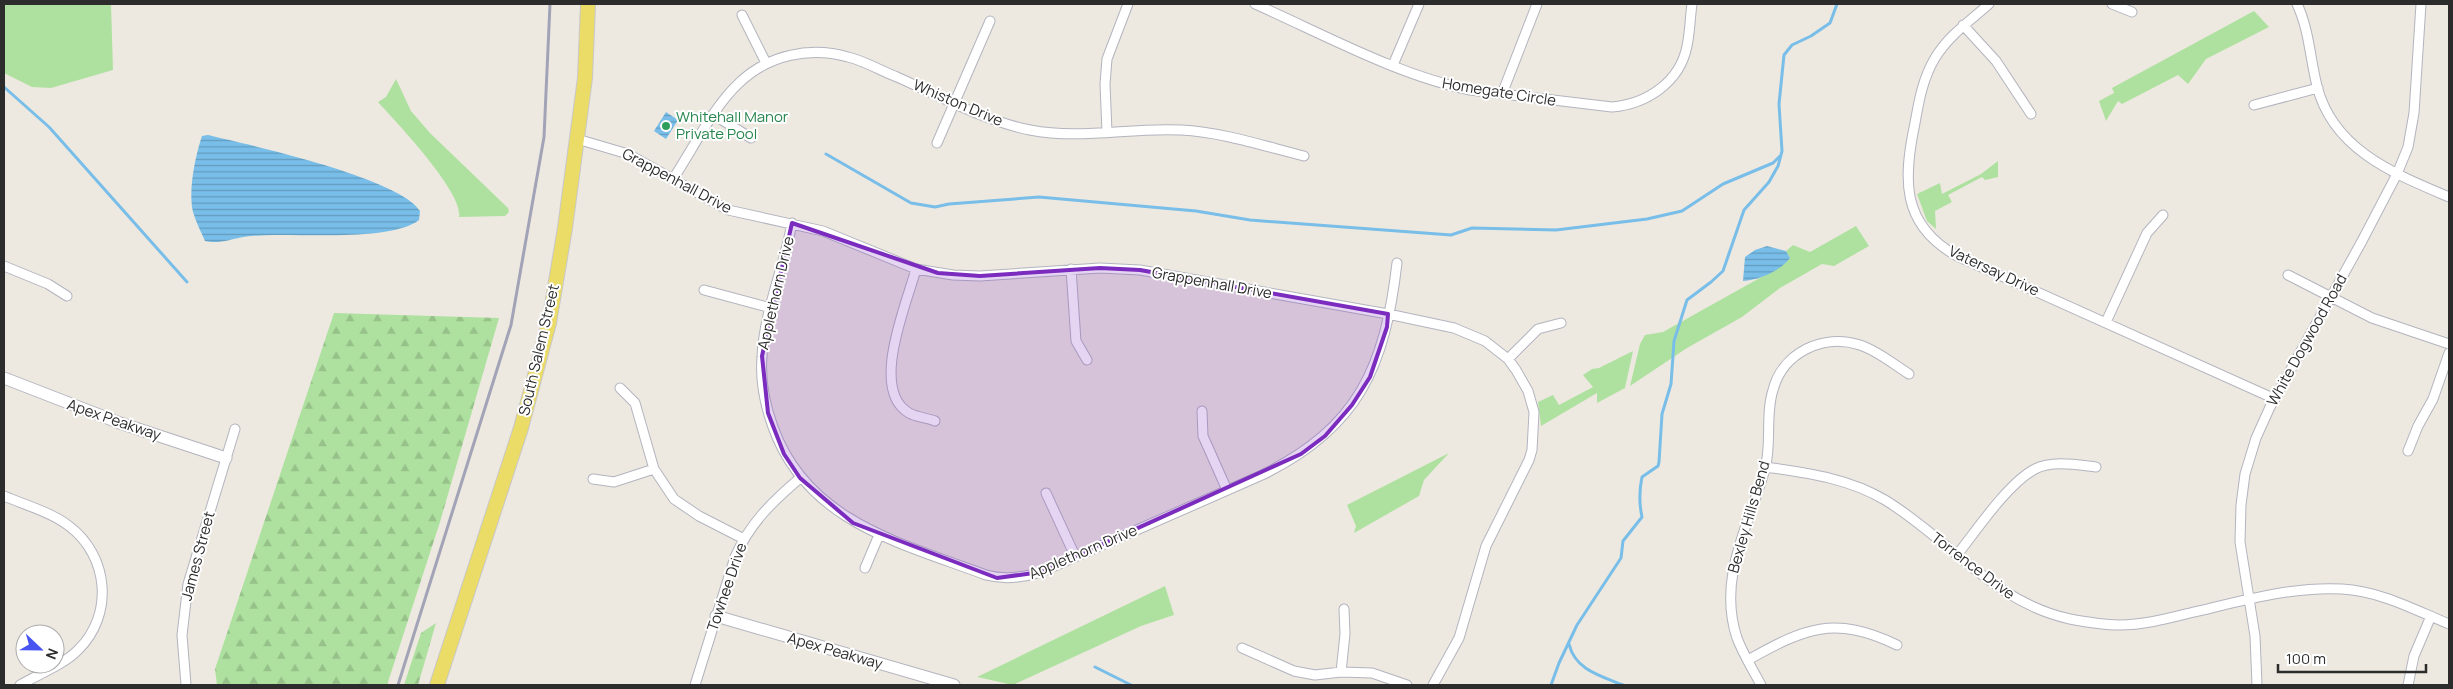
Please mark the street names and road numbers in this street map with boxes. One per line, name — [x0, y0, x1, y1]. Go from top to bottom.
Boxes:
street label: Homegate Circle — [1441, 72, 1558, 111]
street label: Whiston Drive — [910, 74, 1007, 131]
street label: Grappenhall Drive — [619, 143, 736, 218]
street label: Applethorn Drive — [752, 234, 799, 352]
street label: Vatersay Drive — [1945, 240, 2043, 301]
street label: Grappenhall Drive — [1150, 262, 1274, 303]
street label: White Dogwood Road — [2261, 270, 2352, 410]
street label: South Salem Street — [513, 282, 564, 418]
street label: Apex Peakway — [64, 394, 164, 445]
street label: Bexley Hills Bend — [1722, 458, 1775, 575]
street label: James Street — [176, 509, 220, 603]
street label: Applethorn Drive — [1025, 519, 1140, 584]
street label: Torrence Drive — [1927, 527, 2020, 604]
street label: Towhee Drive — [702, 540, 752, 634]
street label: Apex Peakway — [785, 627, 885, 674]

